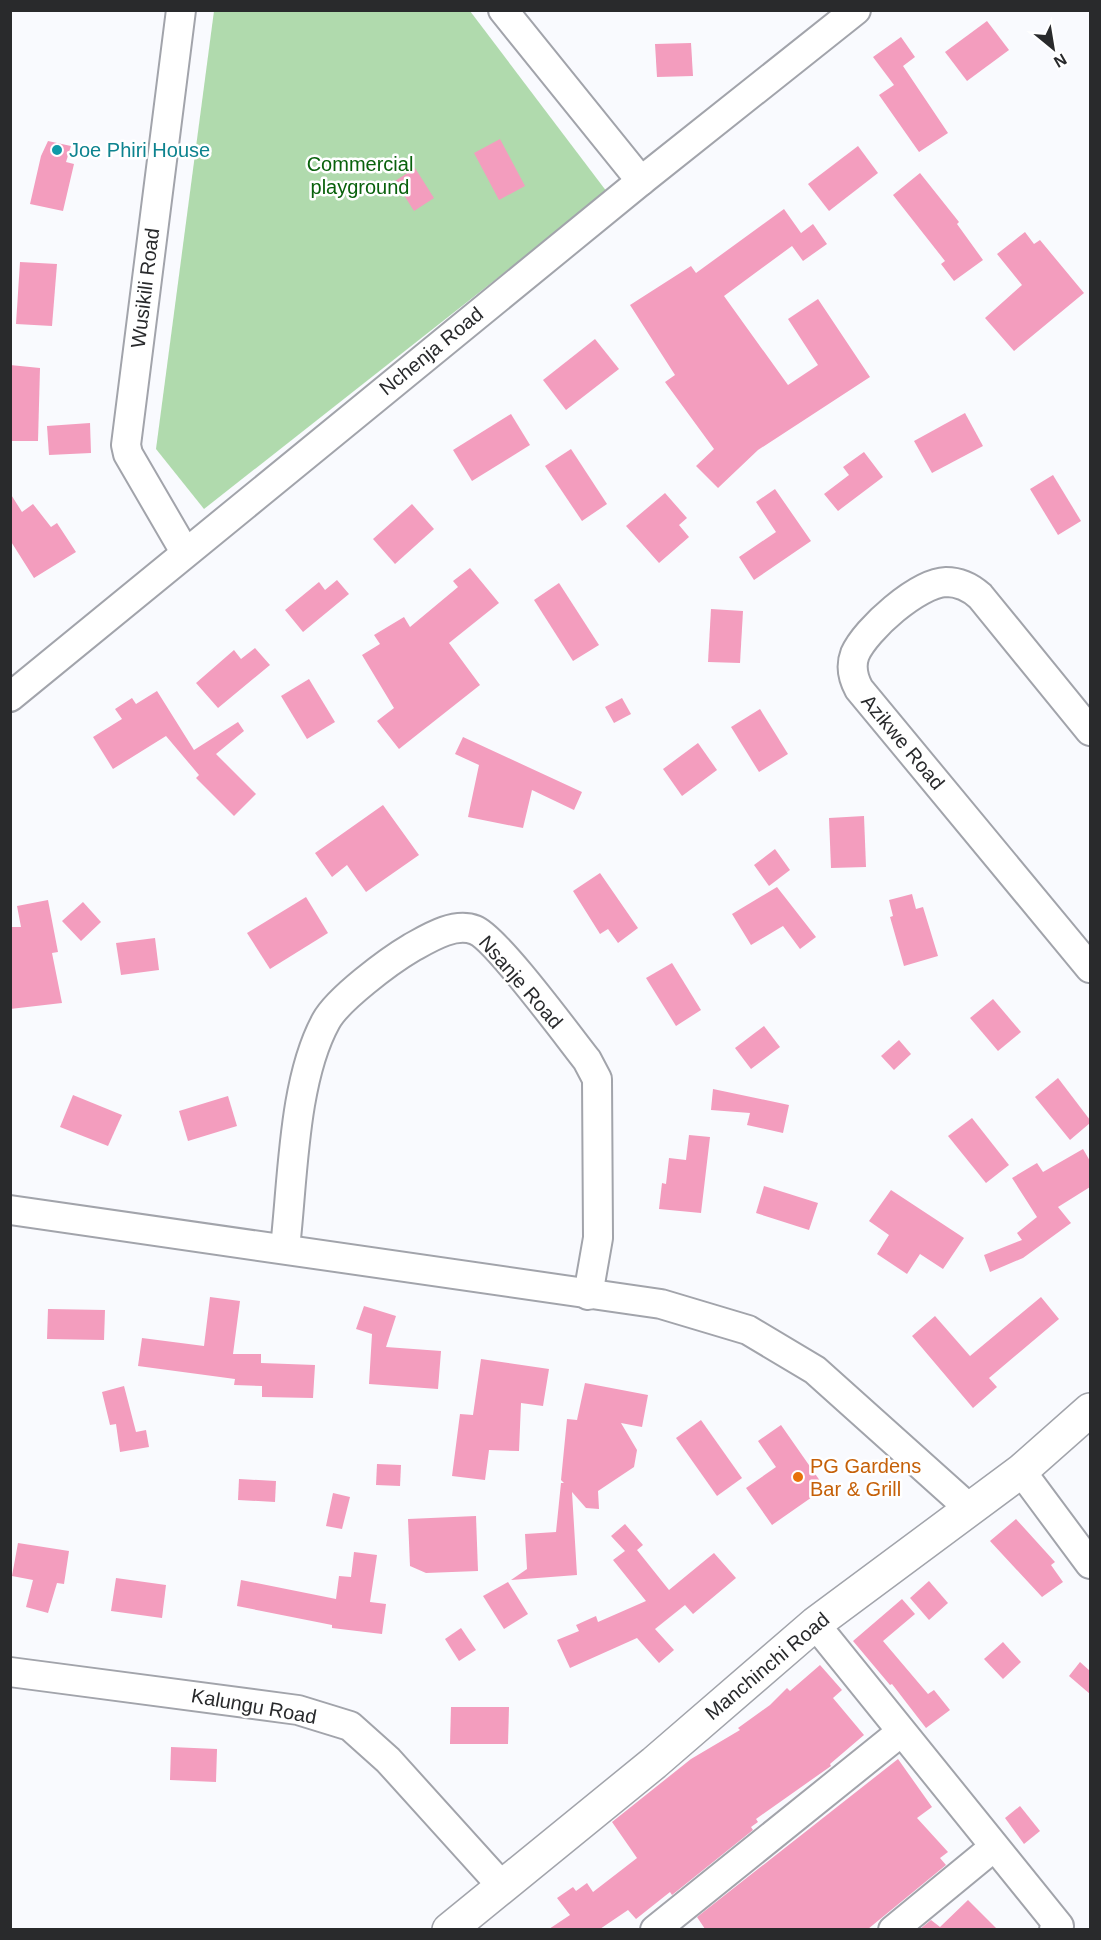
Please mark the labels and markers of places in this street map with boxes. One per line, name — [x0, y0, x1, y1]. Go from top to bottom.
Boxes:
place label: Joe Phiri House — [69, 139, 210, 161]
marker: Joe Phiri House — [50, 143, 64, 157]
place label: PG Gardens Bar & Grill — [810, 1455, 921, 1500]
marker: PG Gardens Bar & Grill — [791, 1470, 805, 1484]

